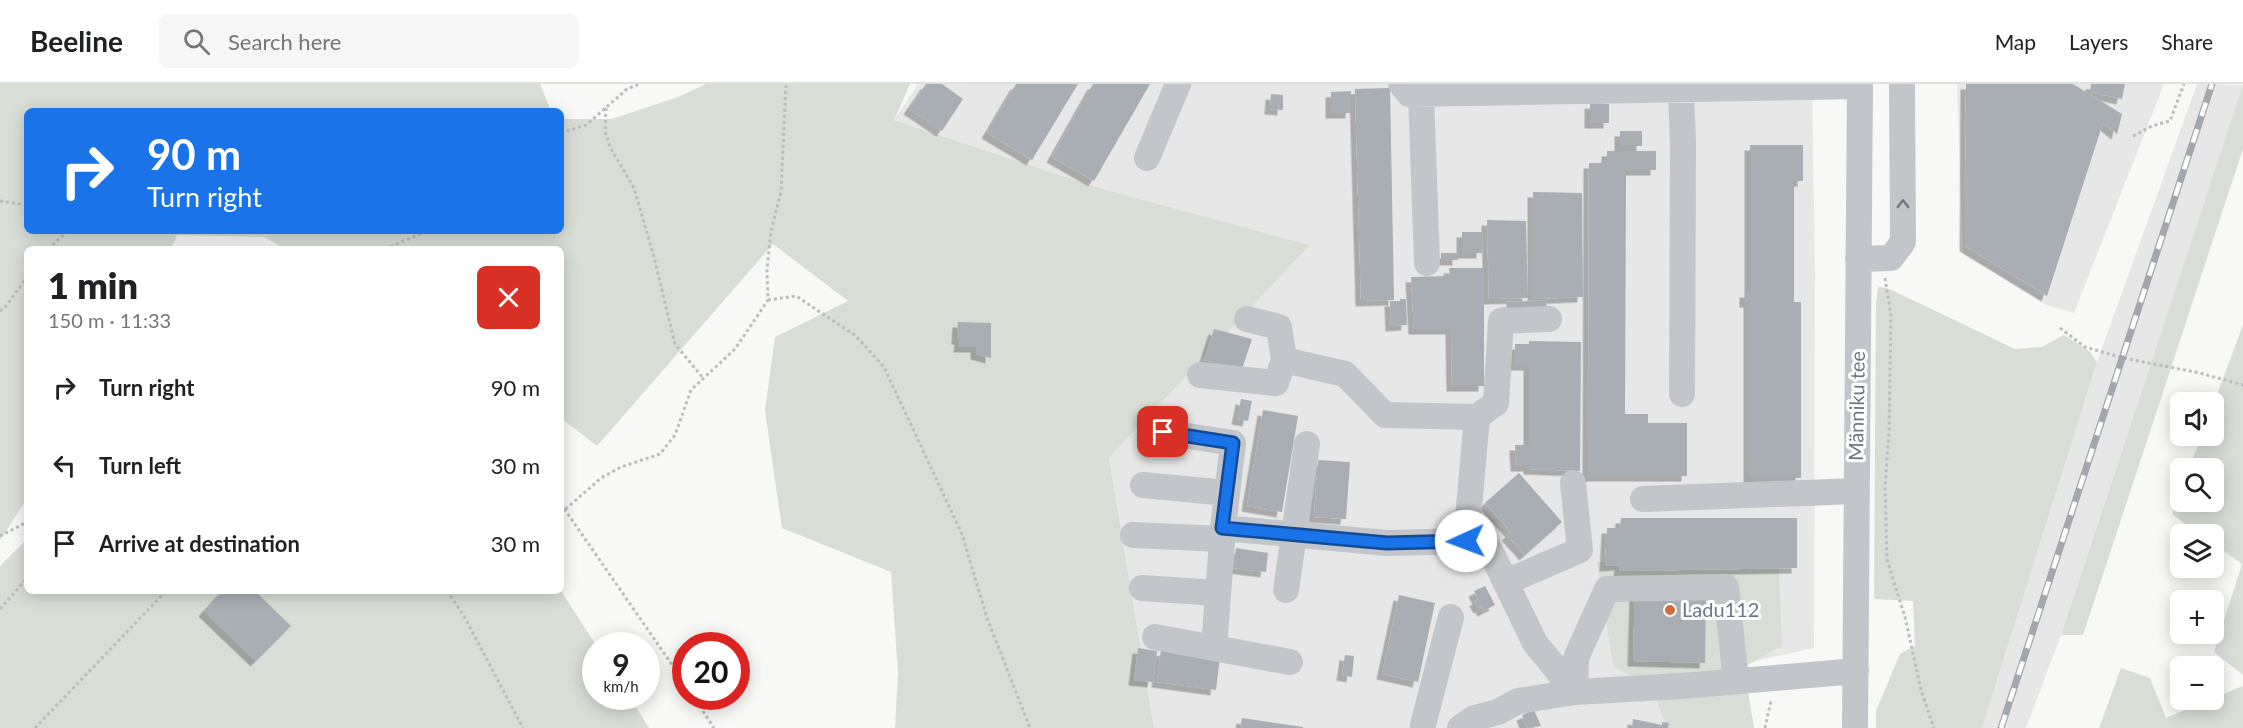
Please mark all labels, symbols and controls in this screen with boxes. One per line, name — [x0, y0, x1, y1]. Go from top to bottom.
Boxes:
search box — [159, 14, 579, 68]
text: Beeline — [30, 24, 123, 58]
icon: search — [180, 25, 213, 58]
text: Search here — [228, 28, 341, 55]
text: Map — [1995, 29, 2036, 54]
text: Layers — [2069, 29, 2128, 54]
text: Share — [2161, 29, 2213, 54]
text: 90 m — [147, 129, 241, 179]
icon: right — [48, 132, 126, 210]
text: Turn right — [147, 180, 262, 213]
one-way arrow — [1897, 199, 1909, 208]
text: 1 min — [48, 263, 138, 307]
button: close — [477, 266, 540, 329]
text: 150 m · 11:33 — [48, 308, 171, 332]
street label: Männiku tee — [1843, 351, 1869, 461]
icon: right — [48, 371, 81, 404]
text: Turn right — [99, 374, 194, 401]
text: 90 m — [491, 374, 540, 401]
map controls — [2170, 392, 2224, 710]
button: sound — [2170, 392, 2224, 446]
pin — [1137, 406, 1188, 457]
icon: arrive — [1146, 415, 1179, 448]
icon: left — [48, 449, 81, 482]
text: Turn left — [99, 452, 181, 479]
text: 30 m — [491, 452, 540, 479]
button: search — [2170, 458, 2224, 512]
position arrow — [1434, 509, 1498, 573]
button: layers — [2170, 524, 2224, 578]
icon: arrive — [48, 527, 81, 560]
text: Arrive at destination — [99, 530, 300, 557]
text: 30 m — [491, 530, 540, 557]
button: + — [2170, 590, 2224, 644]
place label: Ladu112 — [1682, 597, 1759, 621]
marker: Ladu112 — [1663, 603, 1677, 617]
speed limit sign: 20 — [672, 632, 750, 710]
text: 9 — [612, 646, 630, 682]
button: − — [2170, 656, 2224, 710]
text: km/h — [603, 677, 639, 695]

